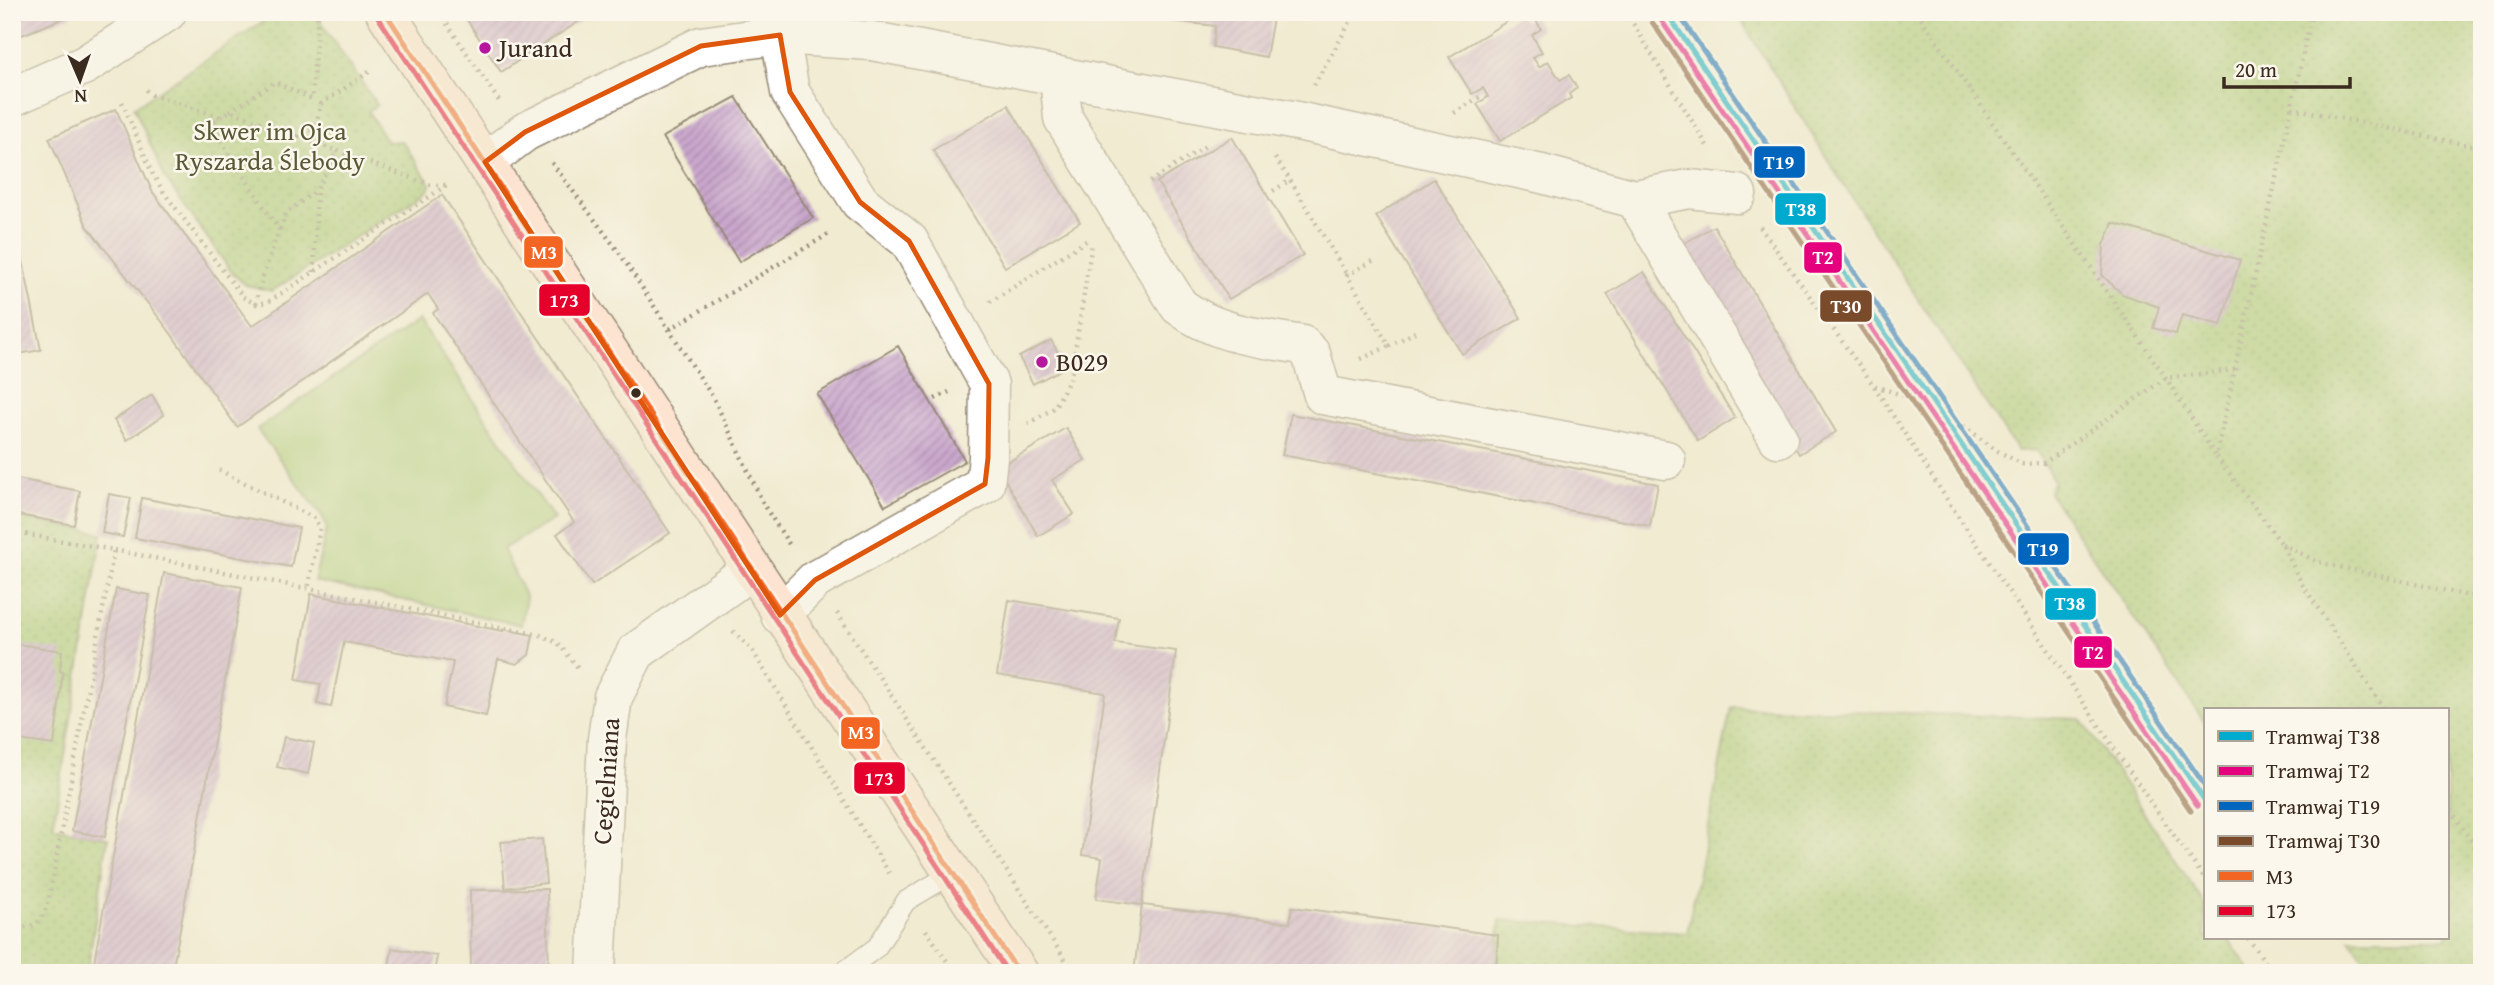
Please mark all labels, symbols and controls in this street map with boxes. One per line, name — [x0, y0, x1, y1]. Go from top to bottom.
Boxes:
place label: Jurand — [496, 28, 573, 67]
marker: Jurand — [477, 40, 493, 56]
north arrow — [46, 46, 116, 116]
scale bar — [2224, 46, 2350, 90]
text: 20 m — [2235, 54, 2277, 85]
text: N — [73, 83, 87, 111]
park label: Skwer im Ojca Ryszarda Ślebody — [175, 111, 365, 180]
line badge: T19 — [1753, 145, 1806, 179]
text: T19 — [1764, 148, 1795, 176]
line badge: T38 — [1774, 192, 1827, 226]
text: T38 — [1786, 195, 1817, 223]
line badge: M3 — [523, 235, 564, 269]
text: M3 — [531, 238, 557, 266]
line badge: T2 — [1803, 241, 1843, 274]
text: T2 — [1812, 243, 1834, 271]
line badge: 173 — [538, 283, 591, 317]
text: 173 — [549, 286, 579, 314]
line badge: T30 — [1819, 289, 1873, 323]
text: T30 — [1831, 292, 1862, 320]
place label: B029 — [1056, 342, 1108, 381]
marker: B029 — [1034, 354, 1050, 370]
unlabelled marker — [629, 386, 643, 400]
line badge: T19 — [2017, 532, 2070, 566]
text: T19 — [2028, 535, 2059, 563]
line badge: T38 — [2044, 587, 2097, 621]
text: T38 — [2055, 589, 2086, 617]
line badge: T2 — [2073, 635, 2113, 669]
text: T2 — [2082, 638, 2104, 666]
legend — [2204, 708, 2448, 940]
street label: Cegielniana — [582, 715, 629, 846]
line badge: M3 — [840, 716, 881, 750]
text: M3 — [848, 718, 874, 746]
text: Tramwaj T38 — [2266, 721, 2380, 752]
text: Tramwaj T2 — [2266, 755, 2370, 786]
line badge: 173 — [853, 761, 906, 795]
text: 173 — [864, 764, 894, 792]
text: Tramwaj T19 — [2266, 791, 2380, 822]
text: Tramwaj T30 — [2266, 825, 2380, 856]
text: M3 — [2266, 861, 2293, 892]
text: 173 — [2266, 895, 2296, 926]

